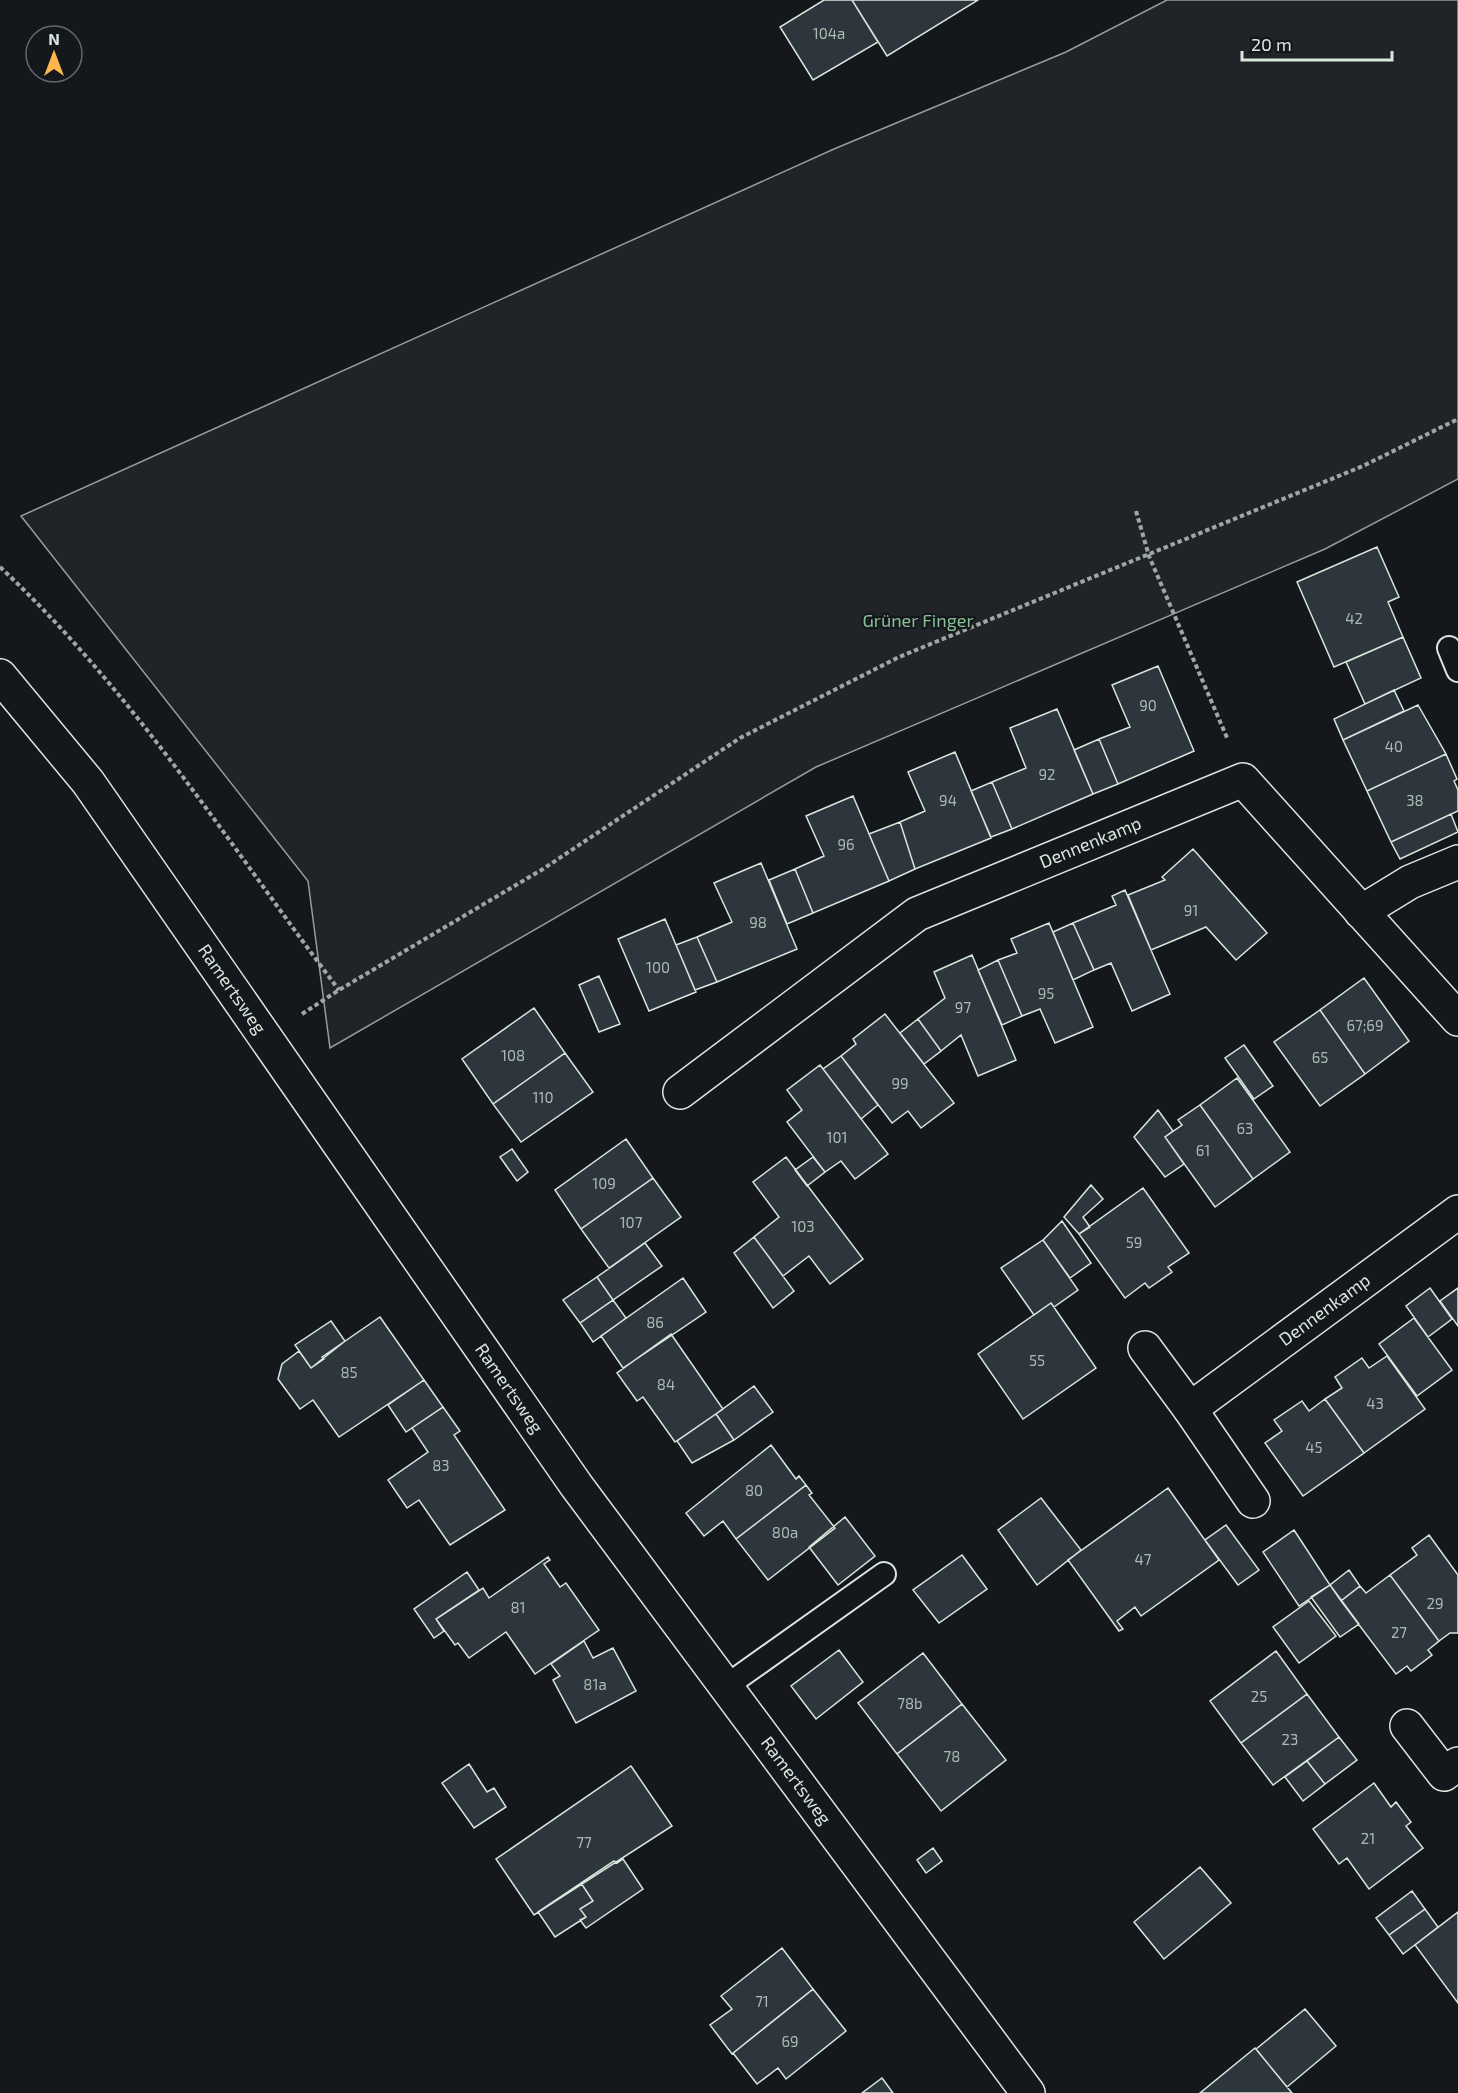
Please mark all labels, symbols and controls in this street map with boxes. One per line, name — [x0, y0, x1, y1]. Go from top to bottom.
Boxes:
north arrow — [24, 24, 84, 84]
house number: 104a — [813, 24, 845, 42]
scale bar — [1242, 24, 1392, 62]
text: N — [48, 29, 60, 48]
text: 20 m — [1251, 33, 1292, 55]
park label: Grüner Finger — [862, 609, 974, 631]
house number: 42 — [1345, 609, 1363, 627]
house number: 90 — [1139, 696, 1157, 714]
house number: 40 — [1385, 737, 1403, 755]
house number: 92 — [1038, 765, 1056, 783]
house number: 94 — [939, 791, 957, 809]
house number: 38 — [1406, 791, 1424, 809]
street label: Dennenkamp — [1036, 811, 1144, 872]
house number: 96 — [837, 835, 855, 853]
house number: 91 — [1184, 901, 1198, 919]
house number: 98 — [749, 913, 767, 931]
street label: Ramertsweg — [194, 940, 271, 1038]
house number: 100 — [646, 958, 670, 976]
house number: 95 — [1038, 984, 1054, 1002]
house number: 97 — [955, 998, 971, 1016]
house number: 67;69 — [1347, 1016, 1383, 1034]
house number: 108 — [501, 1046, 525, 1064]
house number: 65 — [1312, 1048, 1328, 1066]
house number: 99 — [891, 1074, 909, 1092]
house number: 110 — [533, 1088, 554, 1106]
house number: 63 — [1237, 1119, 1253, 1137]
house number: 101 — [827, 1128, 848, 1146]
house number: 61 — [1196, 1141, 1210, 1159]
house number: 109 — [592, 1174, 616, 1192]
house number: 107 — [620, 1213, 643, 1231]
house number: 103 — [791, 1217, 815, 1235]
house number: 59 — [1126, 1233, 1142, 1251]
street label: Dennenkamp — [1274, 1268, 1374, 1350]
house number: 86 — [646, 1313, 664, 1331]
street label: Ramertsweg — [471, 1339, 549, 1437]
house number: 55 — [1029, 1351, 1045, 1369]
house number: 85 — [340, 1363, 358, 1381]
house number: 84 — [657, 1375, 675, 1393]
house number: 43 — [1366, 1394, 1384, 1412]
house number: 45 — [1305, 1438, 1323, 1456]
house number: 83 — [432, 1456, 450, 1474]
house number: 80 — [745, 1481, 763, 1499]
house number: 80a — [772, 1523, 798, 1541]
house number: 47 — [1135, 1550, 1152, 1568]
house number: 29 — [1426, 1594, 1444, 1612]
house number: 81 — [510, 1598, 526, 1616]
house number: 27 — [1391, 1623, 1407, 1641]
house number: 81a — [583, 1675, 607, 1693]
house number: 25 — [1251, 1687, 1267, 1705]
house number: 78b — [897, 1694, 923, 1712]
house number: 23 — [1282, 1730, 1298, 1748]
street label: Ramertsweg — [757, 1732, 837, 1828]
house number: 78 — [944, 1747, 960, 1765]
house number: 21 — [1361, 1829, 1375, 1847]
house number: 77 — [576, 1833, 592, 1851]
house number: 71 — [755, 1992, 769, 2010]
house number: 69 — [781, 2032, 799, 2050]

